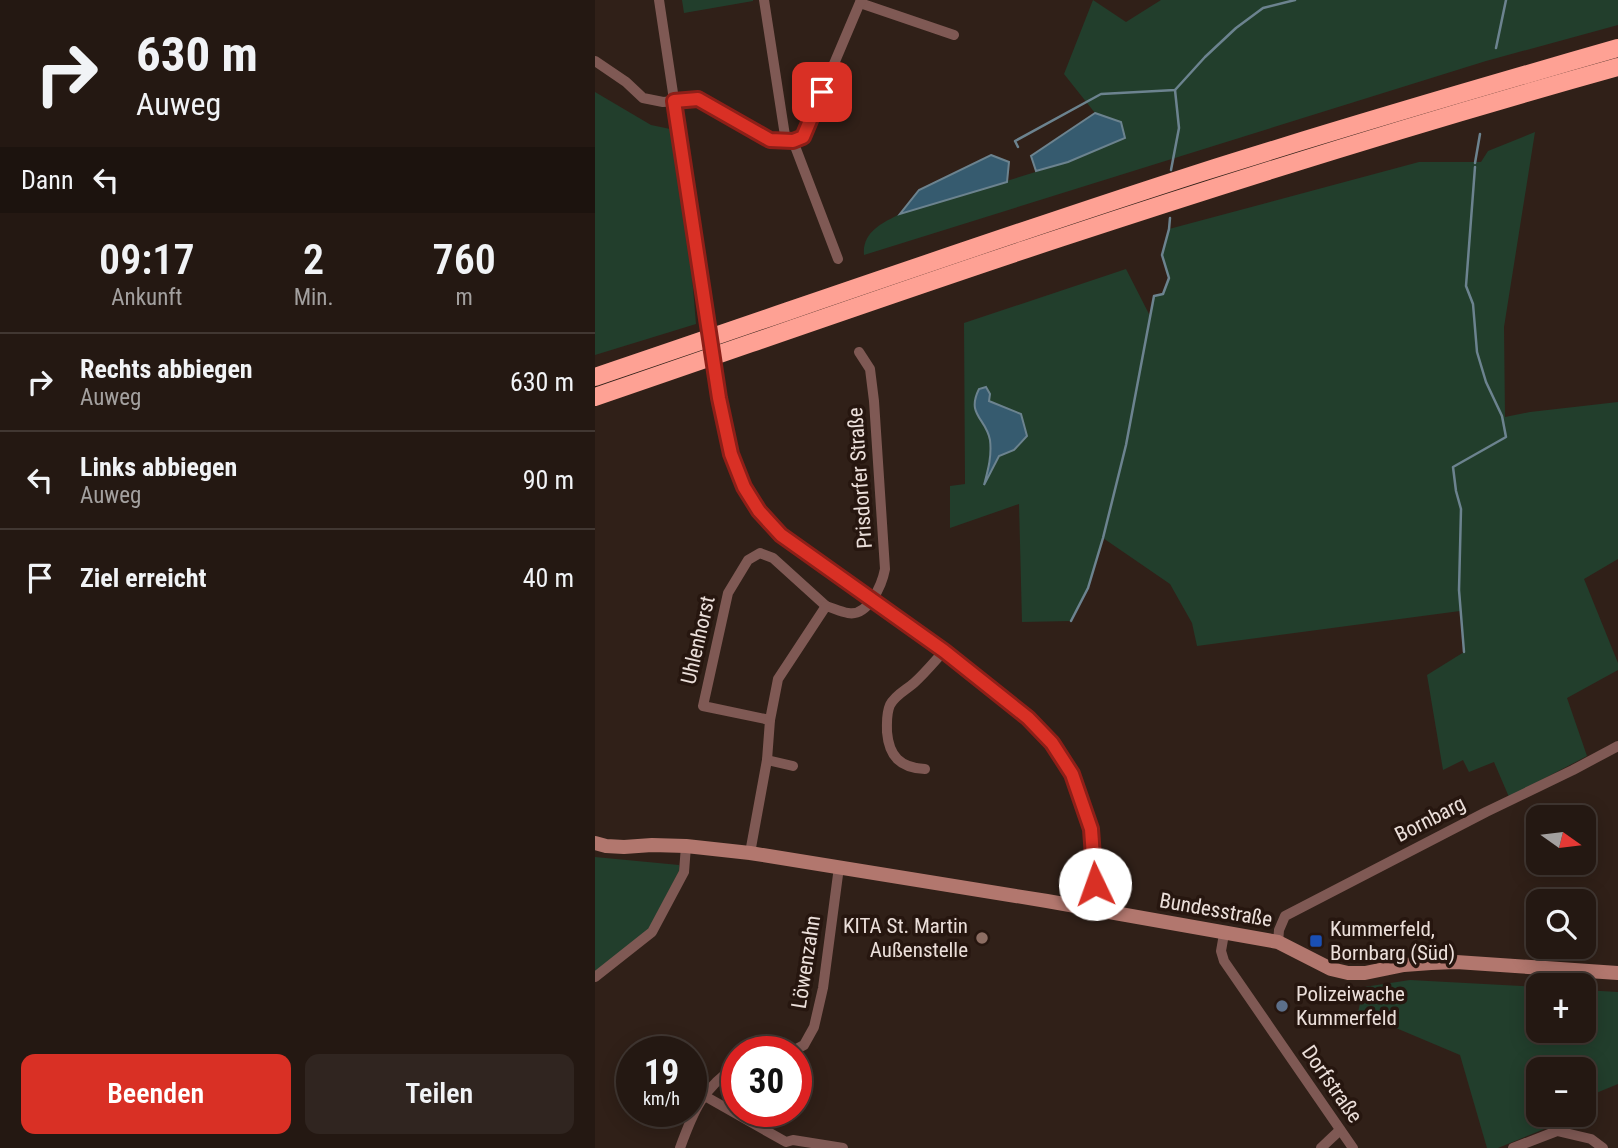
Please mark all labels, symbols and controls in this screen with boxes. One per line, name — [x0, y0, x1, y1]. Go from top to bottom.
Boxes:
text: 630 m — [136, 26, 258, 83]
icon: right — [21, 28, 112, 119]
pin — [792, 62, 852, 122]
icon: arrive — [803, 73, 841, 111]
text: Auweg — [136, 85, 221, 123]
icon: left — [87, 161, 125, 199]
text: Dann — [21, 165, 73, 195]
text: 09:17 — [99, 235, 195, 284]
text: 2 — [303, 235, 324, 284]
text: 760 — [433, 235, 496, 284]
text: Ankunft — [111, 284, 182, 311]
text: Min. — [294, 284, 334, 311]
text: m — [456, 284, 473, 311]
text: Rechts abbiegen — [80, 354, 253, 384]
icon: right — [21, 363, 59, 401]
text: 630 m — [510, 367, 574, 397]
text: Auweg — [80, 384, 141, 411]
street label: Prisdorfer Straße — [843, 407, 877, 549]
text: Links abbiegen — [80, 452, 237, 482]
icon: left — [21, 461, 59, 499]
text: 90 m — [523, 465, 574, 495]
text: Auweg — [80, 482, 141, 509]
icon: arrive — [21, 559, 59, 597]
text: Ziel erreicht — [80, 563, 206, 593]
text: 40 m — [523, 563, 574, 593]
street label: Uhlenhorst — [676, 594, 720, 686]
street label: Bornbarg — [1391, 791, 1469, 847]
north arrow — [1526, 805, 1596, 875]
map controls — [1526, 805, 1596, 1127]
position arrow — [1058, 847, 1132, 921]
street label: Bundesstraße — [1158, 888, 1274, 932]
button: search — [1526, 889, 1596, 959]
street label: Löwenzahn — [787, 914, 825, 1010]
place label: KITA St. Martin Außenstelle — [843, 914, 968, 962]
place label: Kummerfeld, Bornbarg (Süd) — [1330, 917, 1455, 965]
marker: KITA St. Martin Außenstelle — [974, 930, 990, 946]
marker: Kummerfeld, Bornbarg (Süd) — [1308, 933, 1324, 949]
button: + — [1526, 973, 1596, 1043]
place label: Polizeiwache Kummerfeld — [1296, 982, 1405, 1030]
marker: Polizeiwache Kummerfeld — [1274, 998, 1290, 1014]
speed limit sign: 30 — [721, 1036, 812, 1127]
street label: Dorfstraße — [1297, 1041, 1367, 1127]
text: 19 — [644, 1052, 679, 1093]
button: Beenden — [21, 1054, 291, 1134]
button: Teilen — [305, 1054, 574, 1134]
button: − — [1526, 1057, 1596, 1127]
text: km/h — [643, 1088, 680, 1109]

